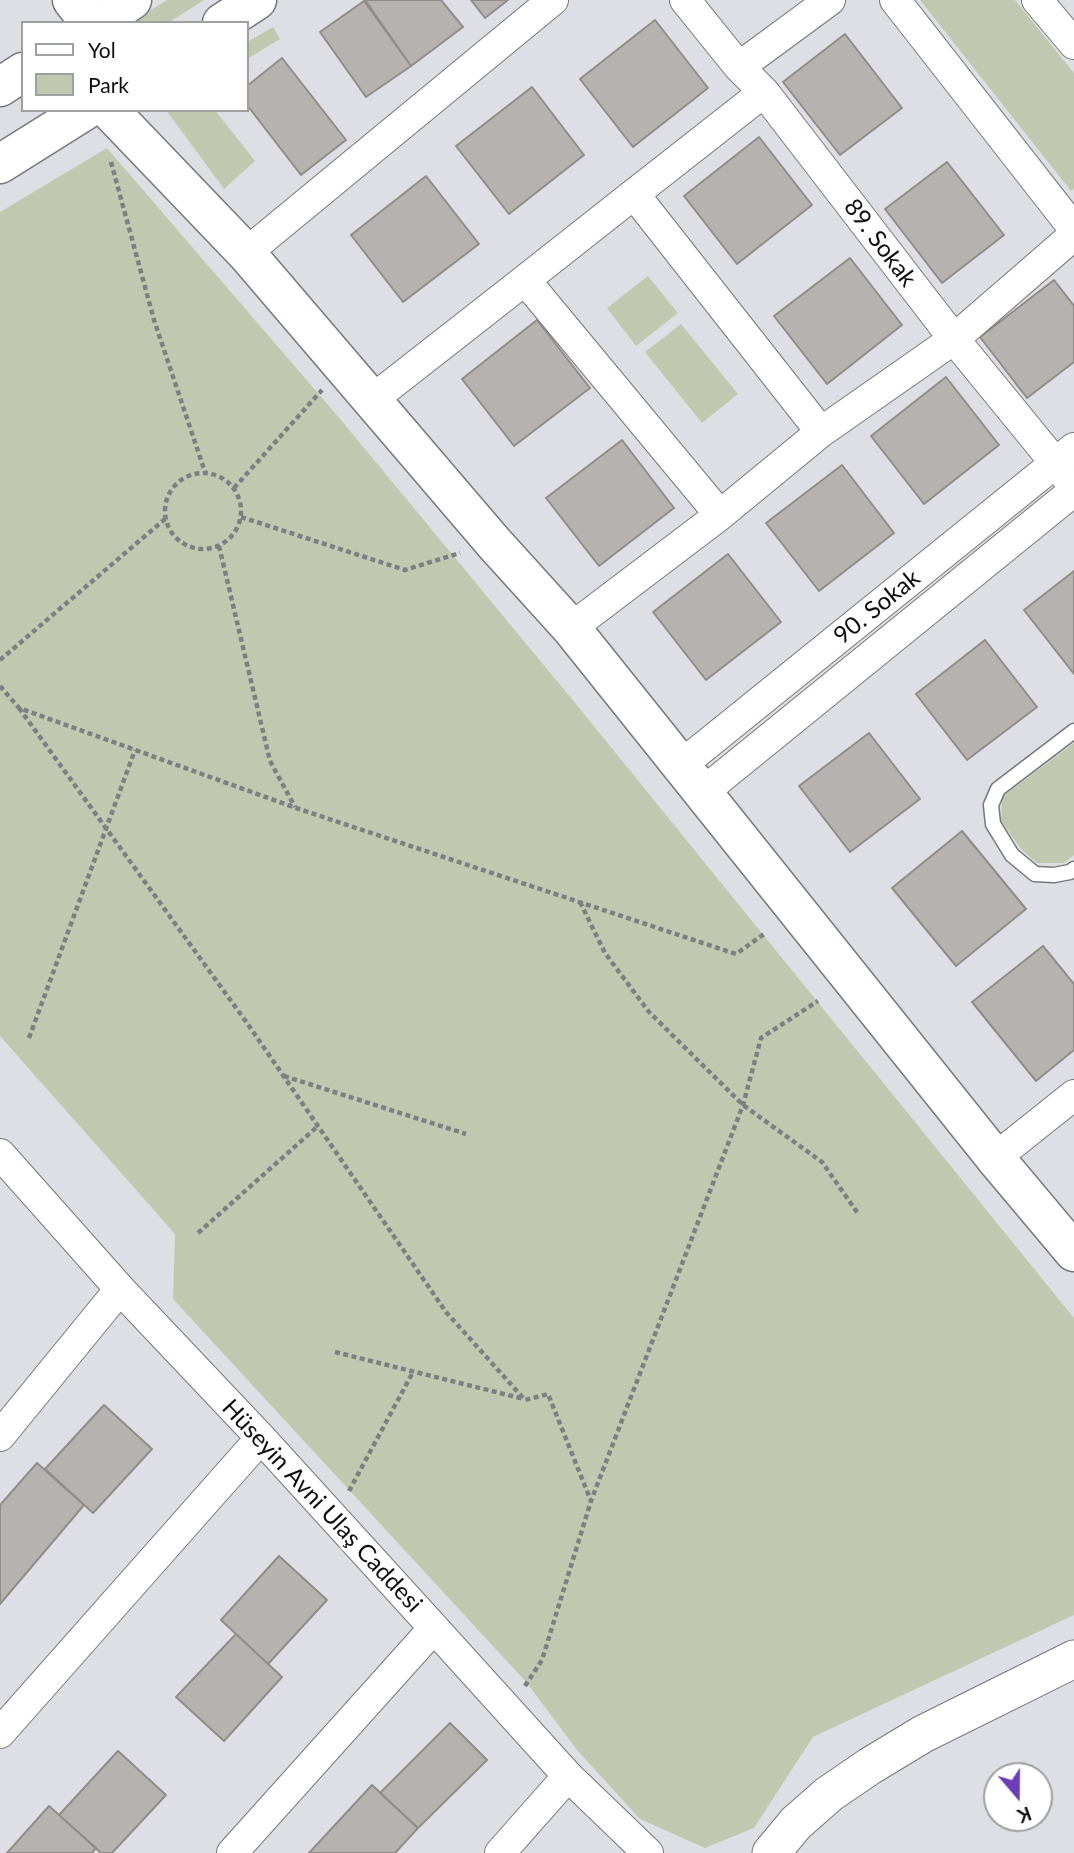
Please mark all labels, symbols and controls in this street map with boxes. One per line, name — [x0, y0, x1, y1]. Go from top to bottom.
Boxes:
legend — [21, 21, 248, 112]
text: Yol — [88, 37, 116, 62]
text: Park — [88, 72, 129, 97]
street label: 89. Sokak — [838, 193, 922, 293]
street label: 90. Sokak — [828, 564, 926, 650]
street label: Hüseyin Avni Ulaş Caddesi — [216, 1394, 428, 1618]
north arrow — [983, 1762, 1053, 1832]
text: K — [1015, 1802, 1035, 1828]

